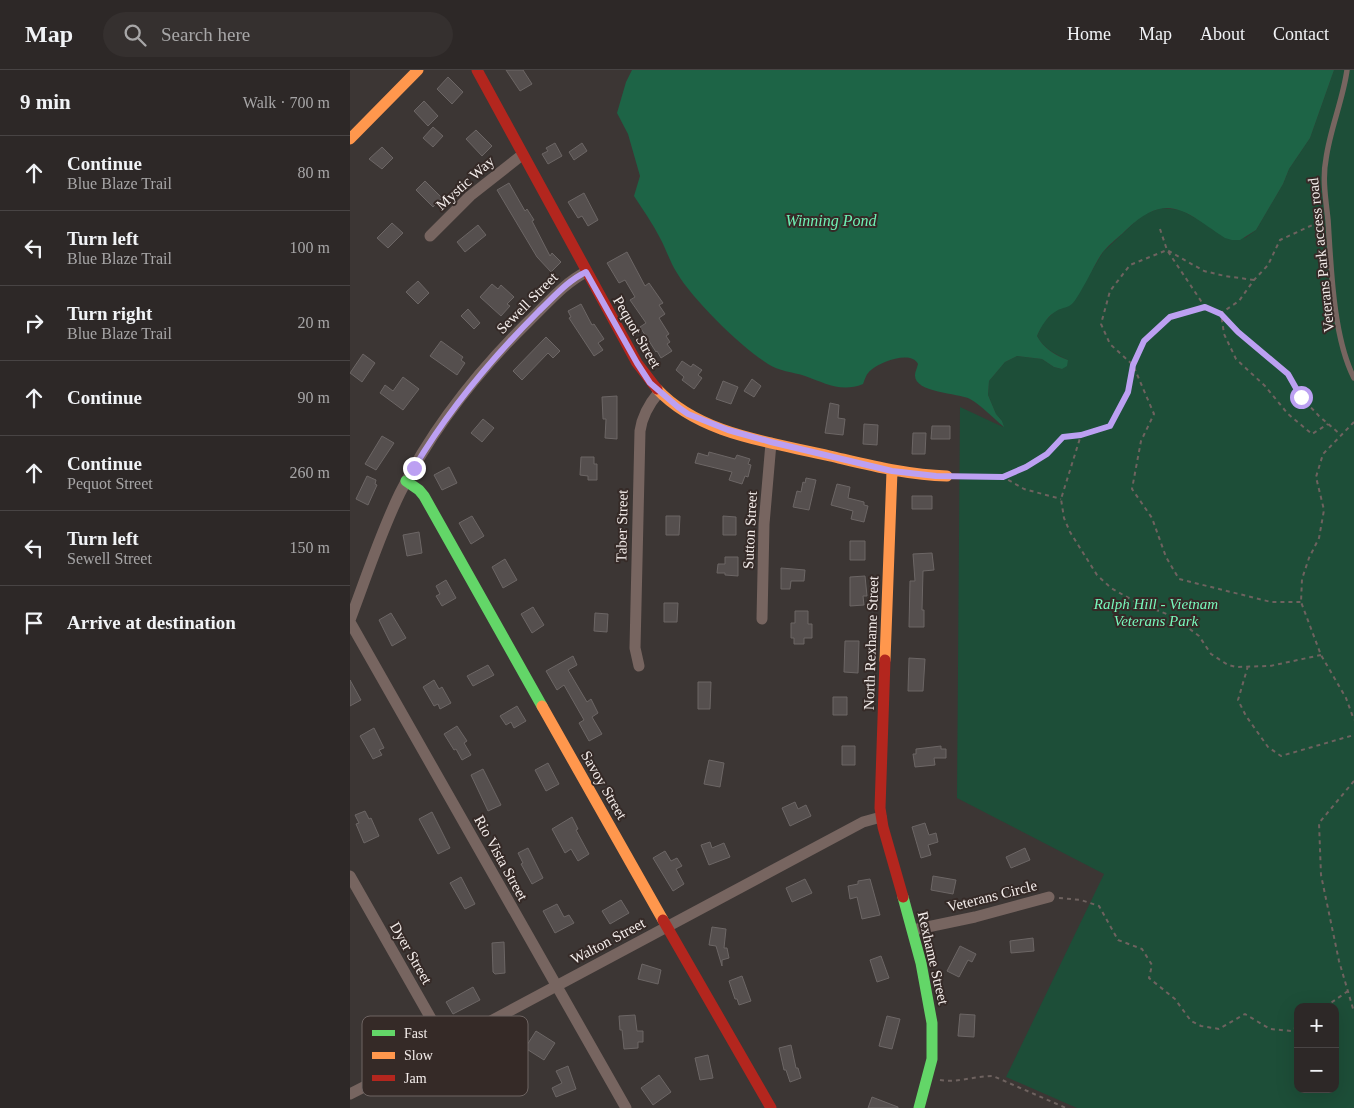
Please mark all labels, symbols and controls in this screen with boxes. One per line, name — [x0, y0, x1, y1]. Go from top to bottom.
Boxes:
search box — [103, 12, 453, 57]
text: Map — [25, 21, 73, 47]
icon: search — [121, 21, 149, 49]
text: Search here — [161, 24, 250, 45]
text: Home — [1067, 24, 1111, 44]
text: Map — [1139, 24, 1172, 44]
text: About — [1200, 24, 1245, 44]
text: Contact — [1273, 24, 1329, 44]
text: 9 min — [20, 90, 71, 114]
text: Walk · 700 m — [243, 94, 330, 111]
text: Continue — [67, 153, 142, 174]
street label: Mystic Way — [433, 153, 498, 213]
icon: ahead — [20, 159, 48, 187]
text: 80 m — [298, 164, 330, 181]
text: Blue Blaze Trail — [67, 175, 172, 192]
street label: Veterans Park access road — [1305, 176, 1337, 333]
water label: Winning Pond — [785, 212, 878, 230]
text: Turn left — [67, 228, 139, 249]
icon: left — [20, 234, 48, 262]
text: 100 m — [290, 239, 330, 256]
text: Blue Blaze Trail — [67, 250, 172, 267]
street label: Sewell Street — [493, 269, 561, 337]
street label: Pequot Street — [610, 293, 664, 372]
text: Turn right — [67, 303, 152, 324]
icon: right — [20, 309, 48, 337]
text: 20 m — [298, 314, 330, 331]
text: Blue Blaze Trail — [67, 325, 172, 342]
icon: ahead — [20, 384, 48, 412]
route start — [1290, 386, 1313, 409]
text: Continue — [67, 387, 142, 408]
text: 90 m — [298, 389, 330, 406]
text: Continue — [67, 453, 142, 474]
route end — [403, 457, 426, 480]
icon: ahead — [20, 459, 48, 487]
text: 260 m — [290, 464, 330, 481]
text: Pequot Street — [67, 475, 153, 492]
street label: Taber Street — [613, 489, 631, 562]
street label: Sutton Street — [740, 490, 760, 569]
text: Turn left — [67, 528, 139, 549]
icon: left — [20, 534, 48, 562]
text: 150 m — [290, 539, 330, 556]
text: Sewell Street — [67, 550, 152, 567]
street label: North Rexhame Street — [861, 575, 881, 710]
park label: Ralph Hill - Vietnam Veterans Park — [1093, 596, 1218, 629]
icon: arrive — [20, 609, 48, 637]
text: Arrive at destination — [67, 612, 236, 633]
street label: Savoy Street — [578, 748, 630, 823]
street label: Rio Vista Street — [471, 813, 531, 904]
street label: Veterans Circle — [945, 877, 1039, 915]
street label: Rexhame Street — [914, 910, 952, 1007]
street label: Walton Street — [568, 914, 649, 967]
street label: Dyer Street — [387, 919, 436, 987]
map controls — [1294, 1003, 1339, 1093]
button: + — [1294, 1003, 1339, 1048]
legend — [362, 1016, 528, 1096]
text: Fast — [404, 1026, 427, 1041]
text: Slow — [404, 1048, 434, 1063]
button: − — [1294, 1048, 1339, 1093]
text: Jam — [404, 1071, 427, 1086]

